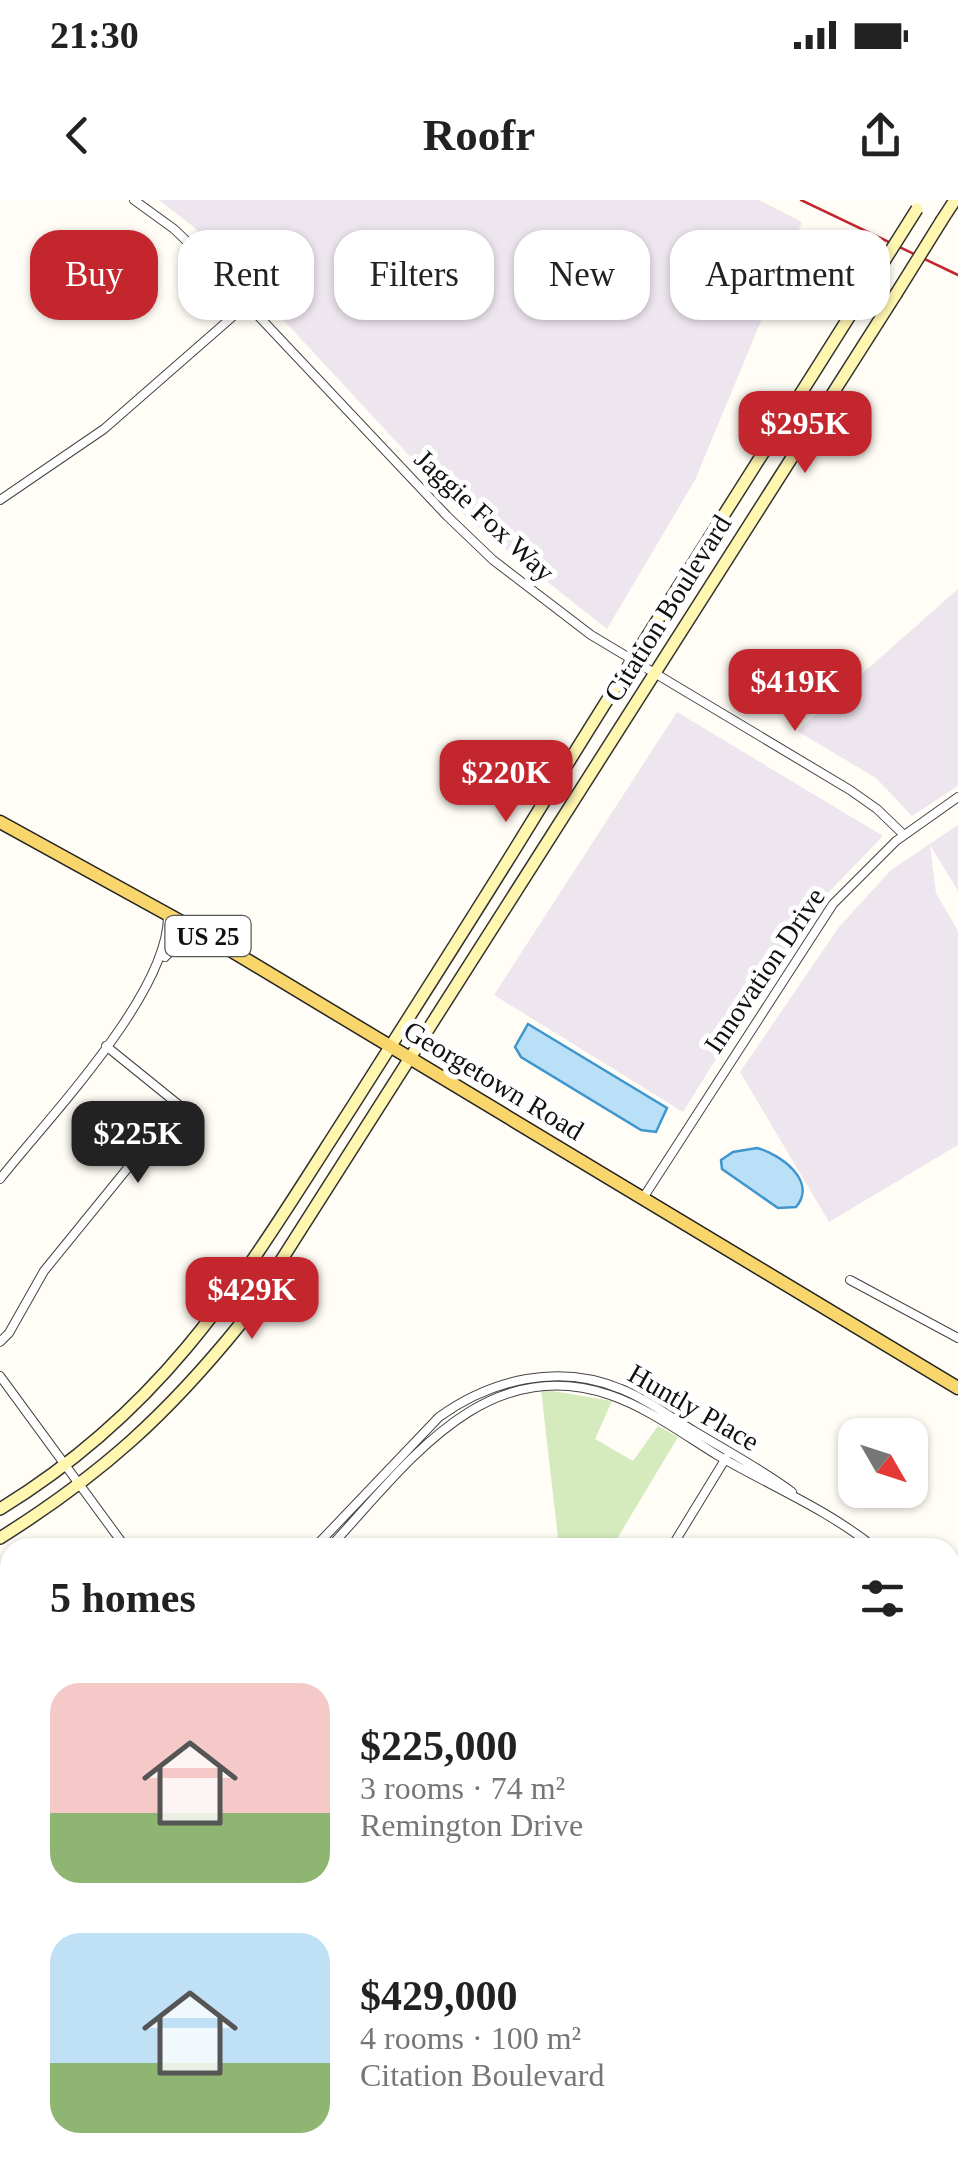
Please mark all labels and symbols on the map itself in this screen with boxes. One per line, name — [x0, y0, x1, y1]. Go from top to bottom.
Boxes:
pin: $295K — [735, 391, 875, 476]
street label: Jaggie Fox Way — [409, 443, 561, 588]
street label: Citation Boulevard — [598, 509, 737, 707]
pin: $419K — [725, 649, 865, 734]
pin: $220K — [436, 740, 576, 825]
street label: Innovation Drive — [698, 882, 831, 1059]
road number: US 25 — [166, 916, 250, 956]
street label: Georgetown Road — [398, 1015, 589, 1146]
pin: $225K — [68, 1101, 208, 1186]
pin: $429K — [182, 1257, 322, 1342]
street label: Huntly Place — [623, 1358, 764, 1457]
north arrow — [838, 1418, 928, 1508]

